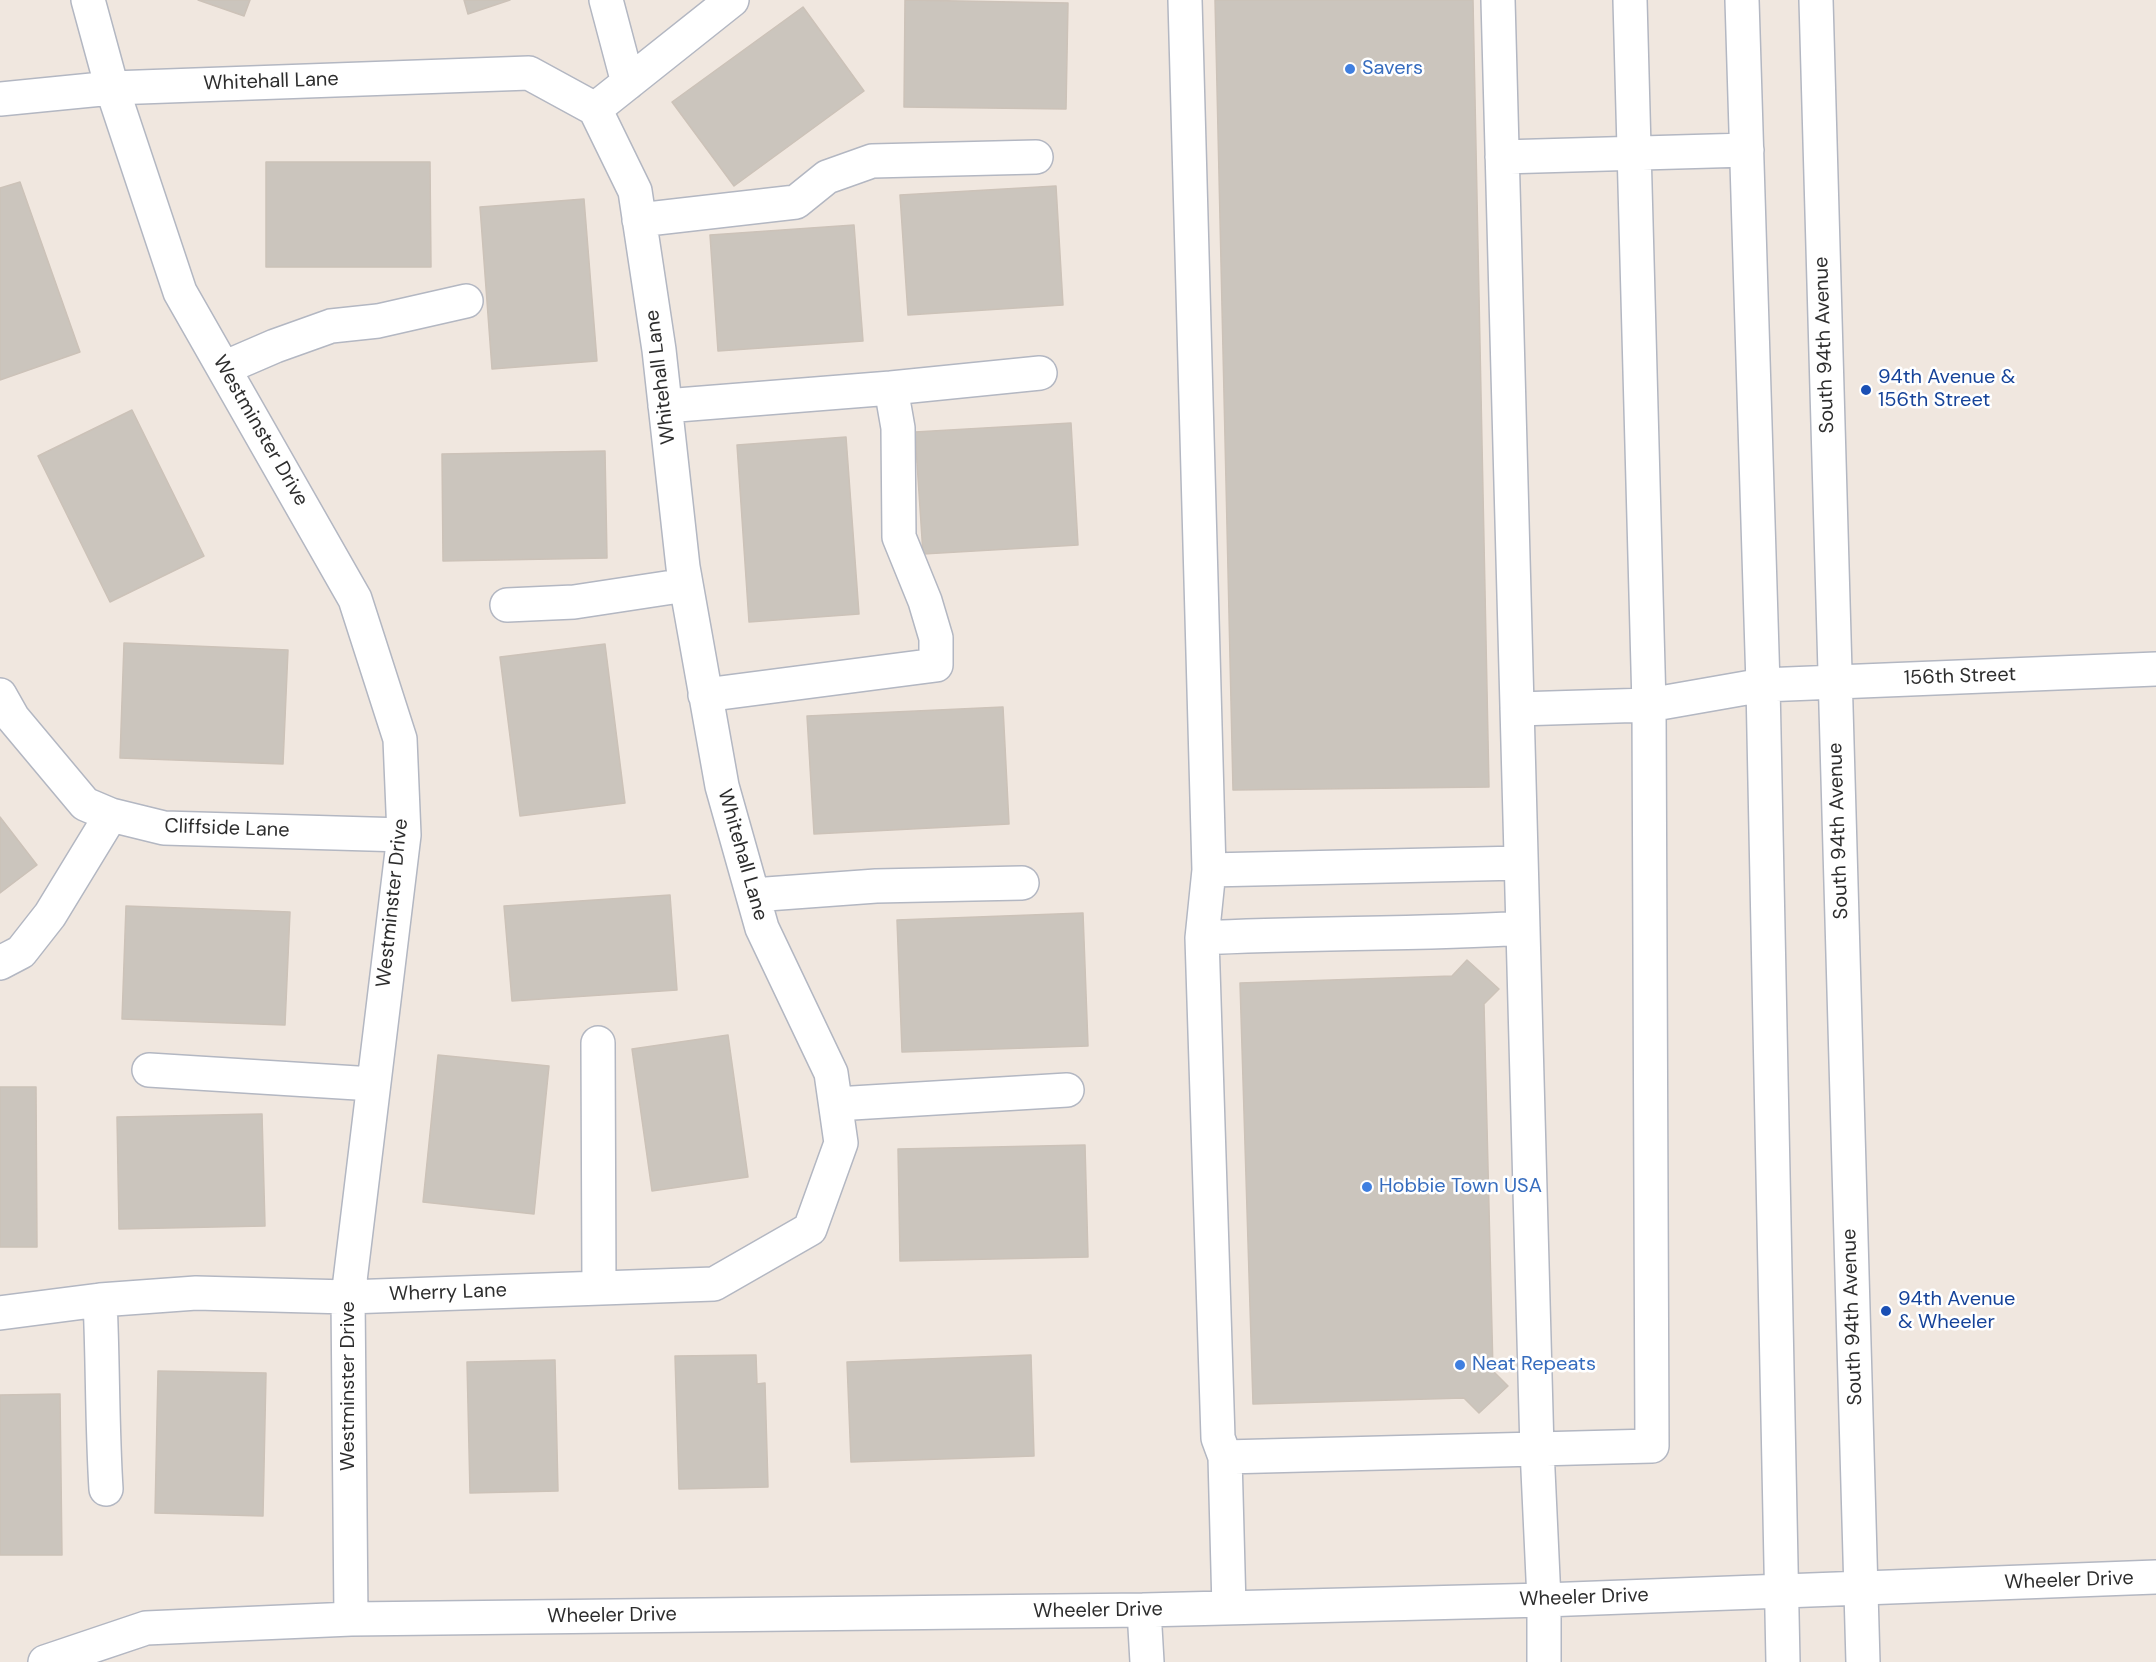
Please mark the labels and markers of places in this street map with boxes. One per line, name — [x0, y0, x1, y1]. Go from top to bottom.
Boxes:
place label: Savers — [1362, 57, 1423, 81]
marker: Savers — [1343, 62, 1357, 76]
place label: 94th Avenue & 156th Street — [1878, 366, 2015, 413]
marker: 94th Avenue & 156th Street — [1859, 383, 1873, 397]
place label: Hobbie Town USA — [1379, 1175, 1542, 1199]
marker: Hobbie Town USA — [1360, 1180, 1374, 1194]
place label: 94th Avenue & Wheeler — [1898, 1288, 2015, 1335]
marker: 94th Avenue & Wheeler — [1879, 1304, 1893, 1318]
place label: Neat Repeats — [1472, 1353, 1596, 1377]
marker: Neat Repeats — [1453, 1358, 1467, 1372]

